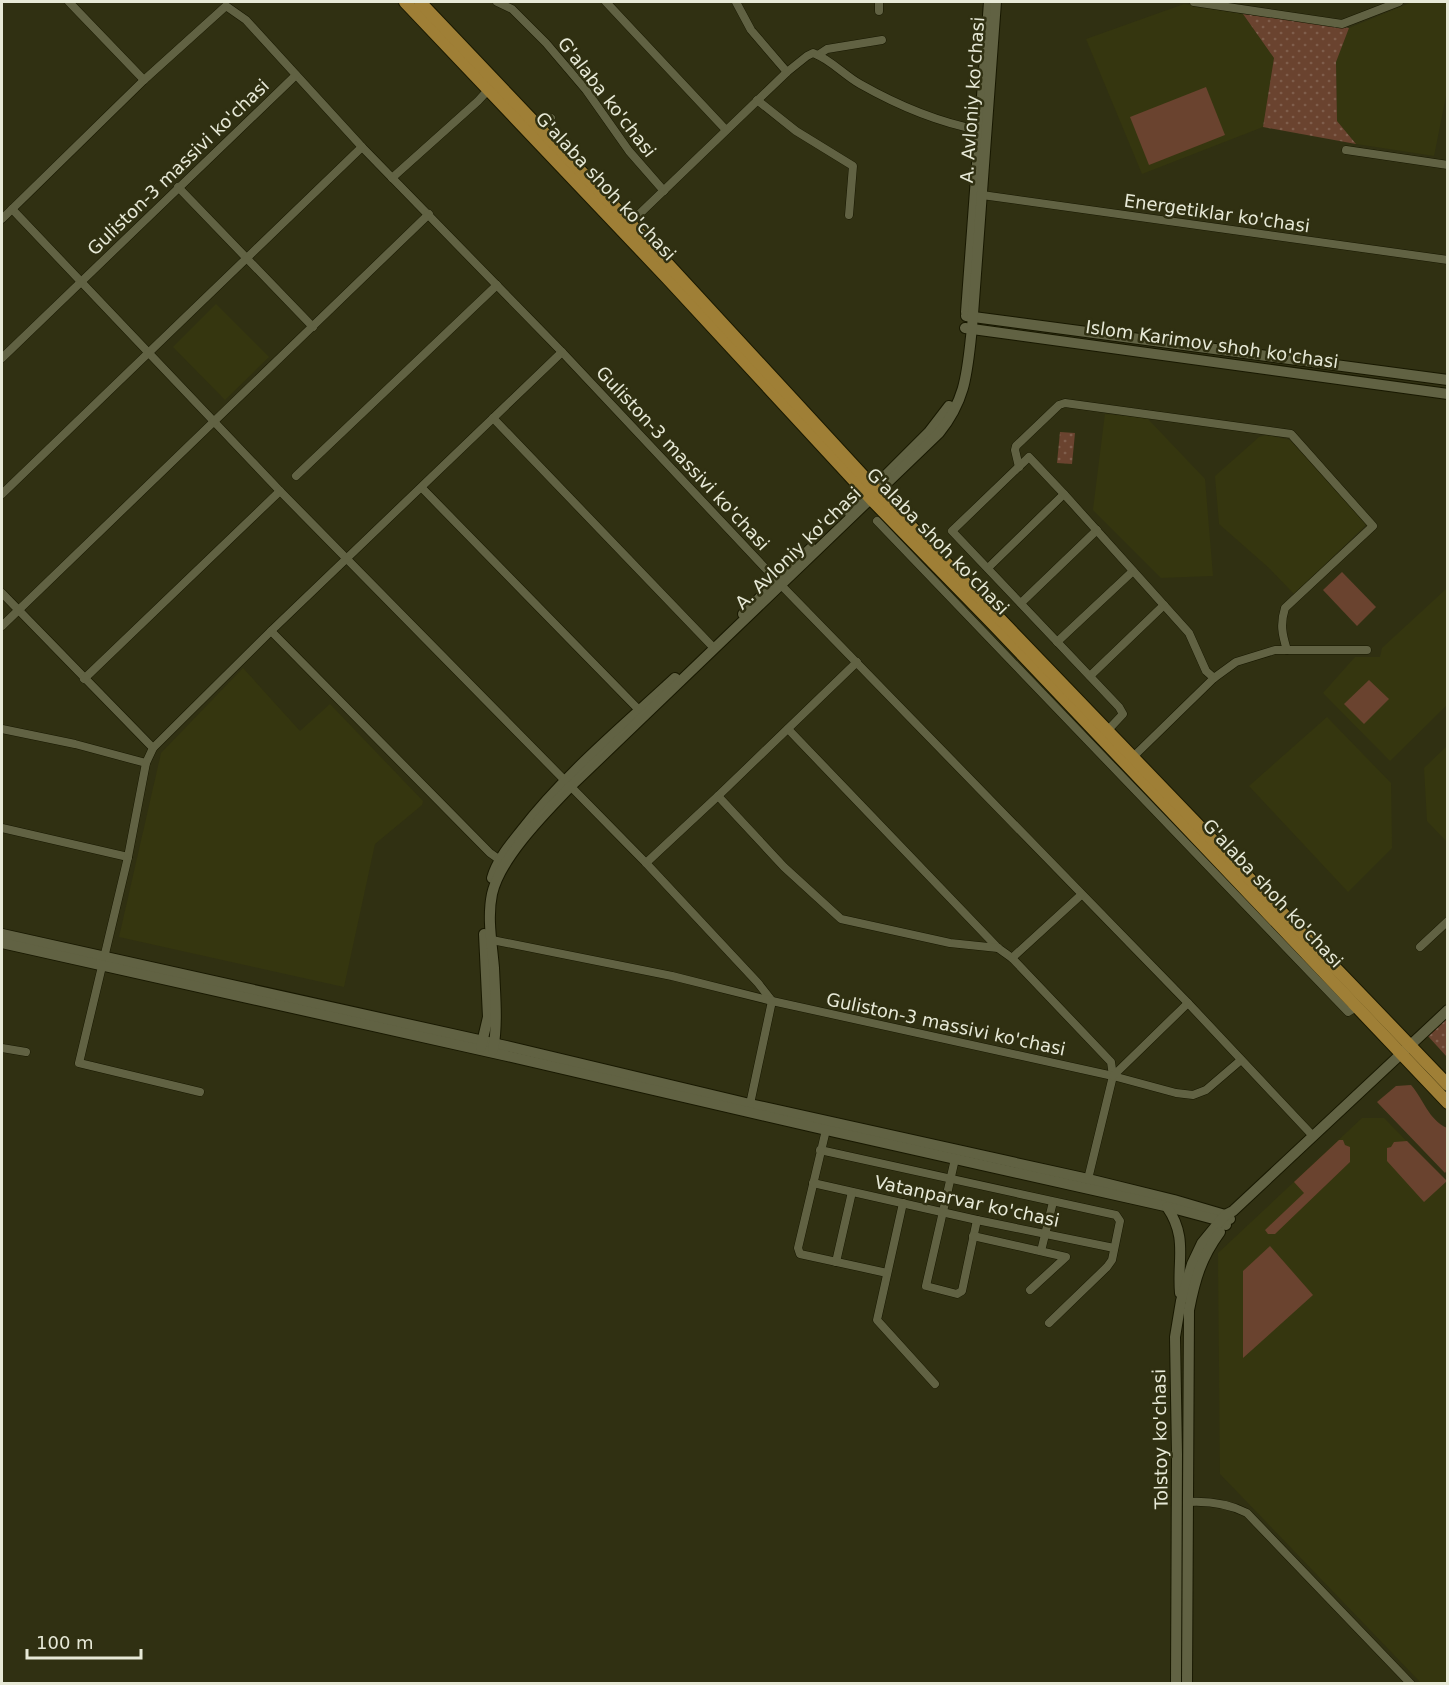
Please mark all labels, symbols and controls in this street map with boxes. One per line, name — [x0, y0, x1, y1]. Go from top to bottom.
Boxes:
street label: A. Avloniy ko'chasi — [956, 16, 988, 184]
street label: G'alaba ko'chasi — [554, 33, 660, 161]
street label: Guliston-3 massivi ko'chasi — [83, 75, 273, 259]
street label: G'alaba shoh ko'chasi — [532, 107, 680, 265]
street label: Energetiklar ko'chasi — [1123, 190, 1311, 236]
street label: Islom Karimov shoh ko'chasi — [1084, 316, 1340, 372]
street label: Guliston-3 massivi ko'chasi — [592, 362, 774, 554]
street label: G'alaba shoh ko'chasi — [863, 463, 1013, 619]
street label: A. Avloniy ko'chasi — [731, 483, 865, 613]
street label: G'alaba shoh ko'chasi — [1199, 814, 1347, 972]
street label: Guliston-3 massivi ko'chasi — [824, 988, 1068, 1060]
street label: Vatanparvar ko'chasi — [873, 1171, 1061, 1231]
street label: Tolstoy ko'chasi — [1148, 1369, 1172, 1510]
scale bar — [27, 1622, 141, 1660]
text: 100 m — [36, 1632, 94, 1653]

